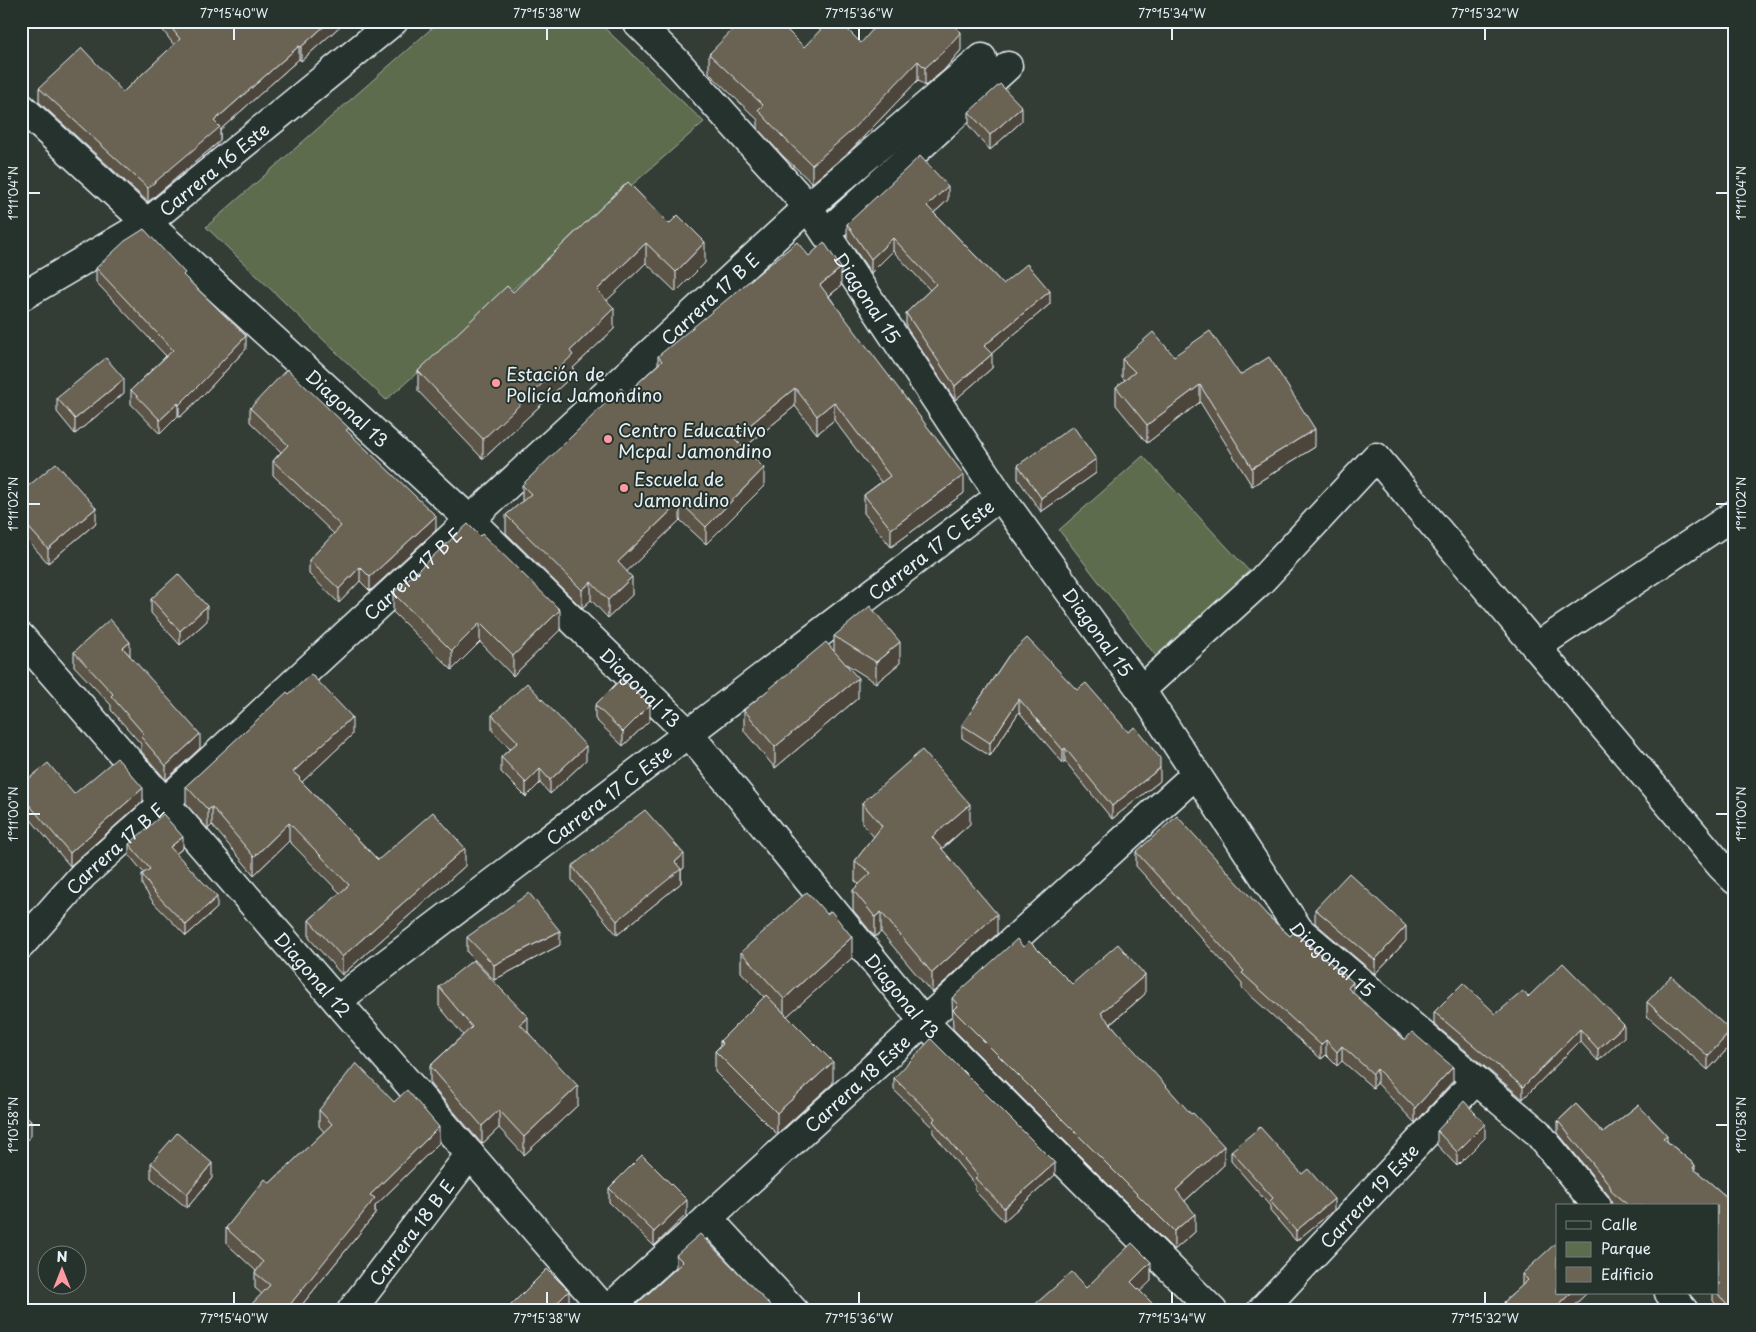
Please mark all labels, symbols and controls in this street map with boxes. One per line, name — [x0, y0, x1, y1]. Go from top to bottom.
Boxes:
text: 77°15'40"W — [200, 4, 269, 22]
text: 77°15'38"W — [513, 4, 581, 22]
text: 77°15'36"W — [825, 4, 894, 22]
text: 77°15'34"W — [1138, 4, 1206, 22]
text: 77°15'32"W — [1451, 4, 1520, 22]
street label: Carrera 16 Este — [153, 115, 274, 222]
text: 1°11'04"N — [4, 166, 22, 220]
text: 1°11'04"N — [1732, 166, 1750, 220]
street label: Carrera 17 B E — [654, 246, 765, 351]
street label: Diagonal 15 — [828, 246, 908, 349]
place label: Estación de Policía Jamondino — [506, 360, 662, 408]
street label: Diagonal 13 — [300, 362, 395, 453]
marker: Estación de Policía Jamondino — [490, 377, 502, 389]
place label: Centro Educativo Mcpal Jamondino — [618, 416, 772, 464]
marker: Centro Educativo Mcpal Jamondino — [602, 433, 614, 445]
place label: Escuela de Jamondino — [634, 465, 729, 513]
text: 1°11'02"N — [4, 477, 22, 531]
text: 1°11'02"N — [1732, 477, 1750, 531]
marker: Escuela de Jamondino — [618, 482, 630, 494]
street label: Carrera 17 C Este — [862, 492, 999, 606]
street label: Carrera 17 B E — [357, 521, 467, 626]
street label: Diagonal 15 — [1057, 581, 1140, 682]
street label: Diagonal 13 — [594, 641, 688, 733]
street label: Carrera 17 C Este — [540, 738, 677, 851]
text: 1°11'00"N — [4, 786, 22, 842]
text: 1°11'00"N — [1732, 786, 1750, 842]
street label: Carrera 17 B E — [59, 796, 170, 900]
street label: Diagonal 15 — [1283, 916, 1382, 1003]
street label: Diagonal 12 — [269, 925, 358, 1023]
street label: Diagonal 13 — [859, 947, 946, 1044]
street label: Carrera 18 Este — [798, 1028, 916, 1138]
text: 1°10'58"N — [4, 1096, 22, 1154]
text: 1°10'58"N — [1732, 1096, 1750, 1154]
street label: Carrera 19 Este — [1313, 1137, 1424, 1254]
street label: Carrera 18 B E — [362, 1173, 460, 1291]
legend — [1556, 1204, 1718, 1294]
text: Calle — [1601, 1212, 1638, 1235]
text: Parque — [1601, 1236, 1651, 1259]
north arrow — [38, 1244, 88, 1294]
text: N — [56, 1246, 68, 1267]
text: Edificio — [1601, 1262, 1654, 1285]
text: 77°15'40"W — [200, 1309, 269, 1327]
text: 77°15'38"W — [513, 1309, 581, 1327]
text: 77°15'36"W — [825, 1309, 894, 1327]
text: 77°15'34"W — [1138, 1309, 1206, 1327]
text: 77°15'32"W — [1451, 1309, 1520, 1327]

